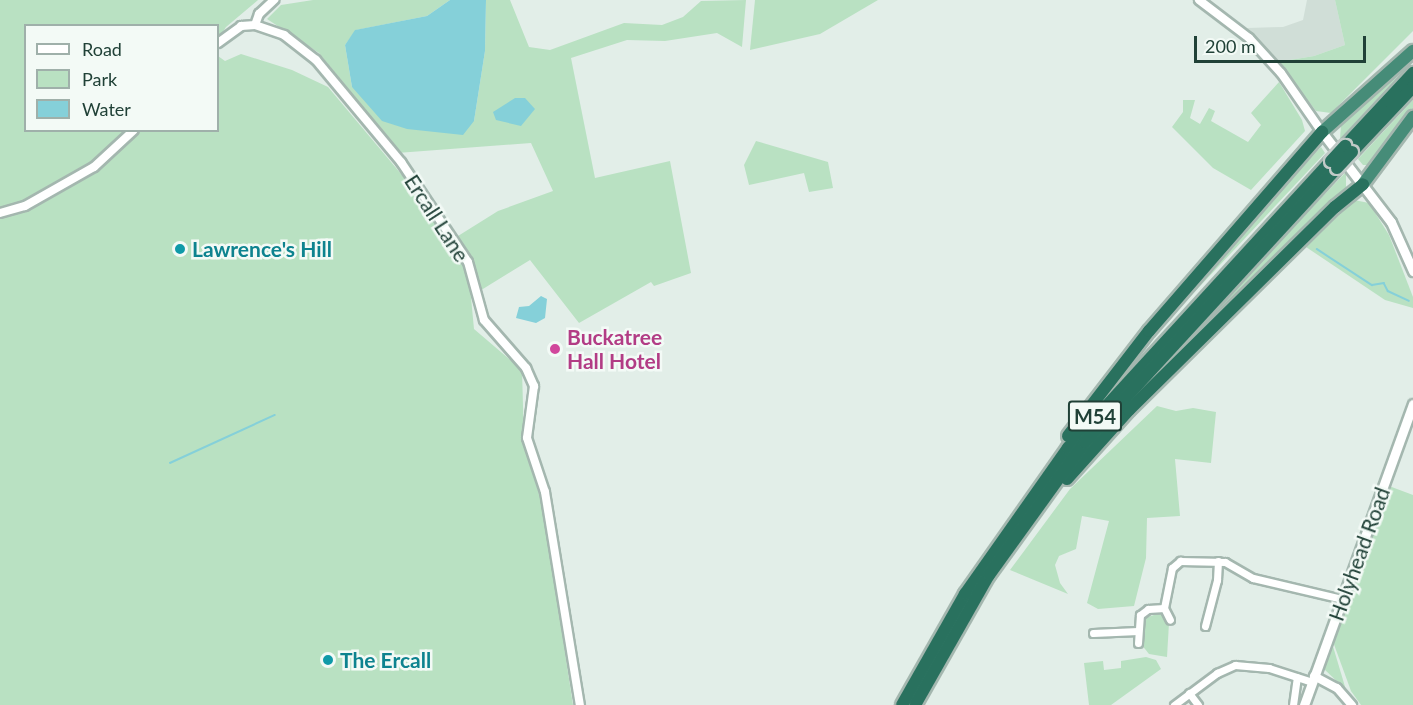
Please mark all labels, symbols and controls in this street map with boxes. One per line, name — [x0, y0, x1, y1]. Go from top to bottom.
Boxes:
legend — [24, 24, 219, 132]
scale bar — [1197, 24, 1370, 62]
text: 200 m — [1205, 35, 1256, 57]
text: Road — [82, 38, 122, 60]
text: Park — [82, 68, 117, 90]
text: Water — [82, 98, 131, 120]
street label: Ercall Lane — [400, 170, 474, 266]
place label: Lawrence's Hill — [192, 236, 332, 262]
marker: Lawrence's Hill — [173, 242, 187, 256]
place label: Buckatree Hall Hotel — [567, 324, 662, 374]
marker: Buckatree Hall Hotel — [548, 342, 562, 356]
road number: M54 — [1066, 399, 1124, 433]
street label: Holyhead Road — [1323, 484, 1395, 624]
place label: The Ercall — [340, 647, 431, 673]
marker: The Ercall — [321, 653, 335, 667]

